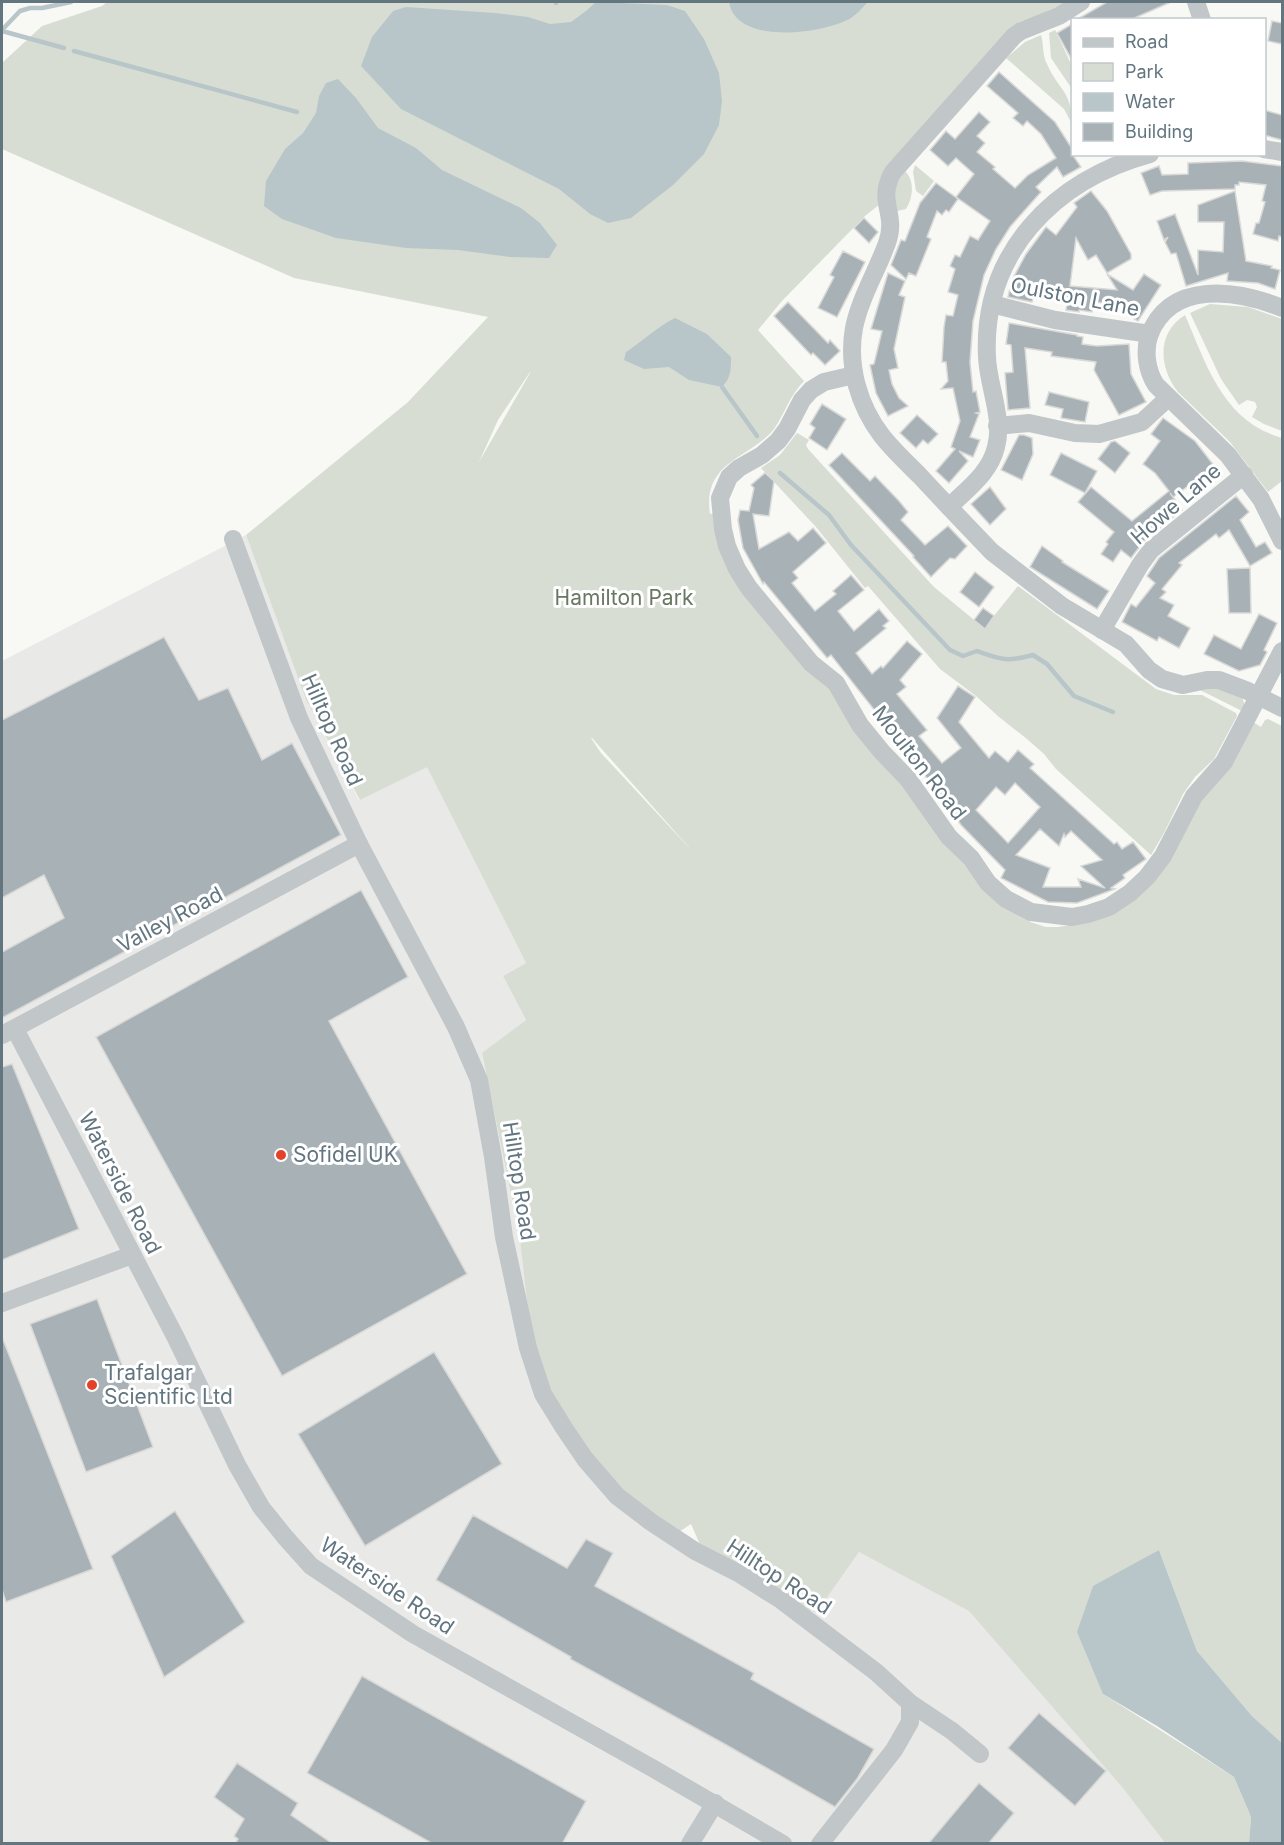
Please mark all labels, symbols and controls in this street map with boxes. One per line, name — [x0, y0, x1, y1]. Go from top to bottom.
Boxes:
legend — [1071, 18, 1266, 156]
text: Road — [1125, 31, 1168, 52]
text: Park — [1125, 61, 1164, 82]
text: Water — [1125, 91, 1175, 112]
text: Building — [1125, 121, 1193, 142]
street label: Oulston Lane — [1009, 272, 1142, 321]
street label: Howe Lane — [1126, 458, 1226, 549]
park label: Hamilton Park — [555, 585, 694, 610]
street label: Hilltop Road — [297, 670, 368, 790]
street label: Moulton Road — [867, 701, 972, 825]
street label: Valley Road — [113, 881, 227, 958]
street label: Waterside Road — [74, 1108, 167, 1258]
street label: Hilltop Road — [498, 1120, 541, 1242]
place label: Sofidel UK — [293, 1142, 398, 1167]
marker: Sofidel UK — [274, 1148, 288, 1162]
place label: Trafalgar Scientific Ltd — [104, 1360, 233, 1409]
marker: Trafalgar Scientific Ltd — [85, 1378, 99, 1392]
street label: Waterside Road — [316, 1532, 459, 1640]
street label: Hilltop Road — [722, 1533, 836, 1620]

